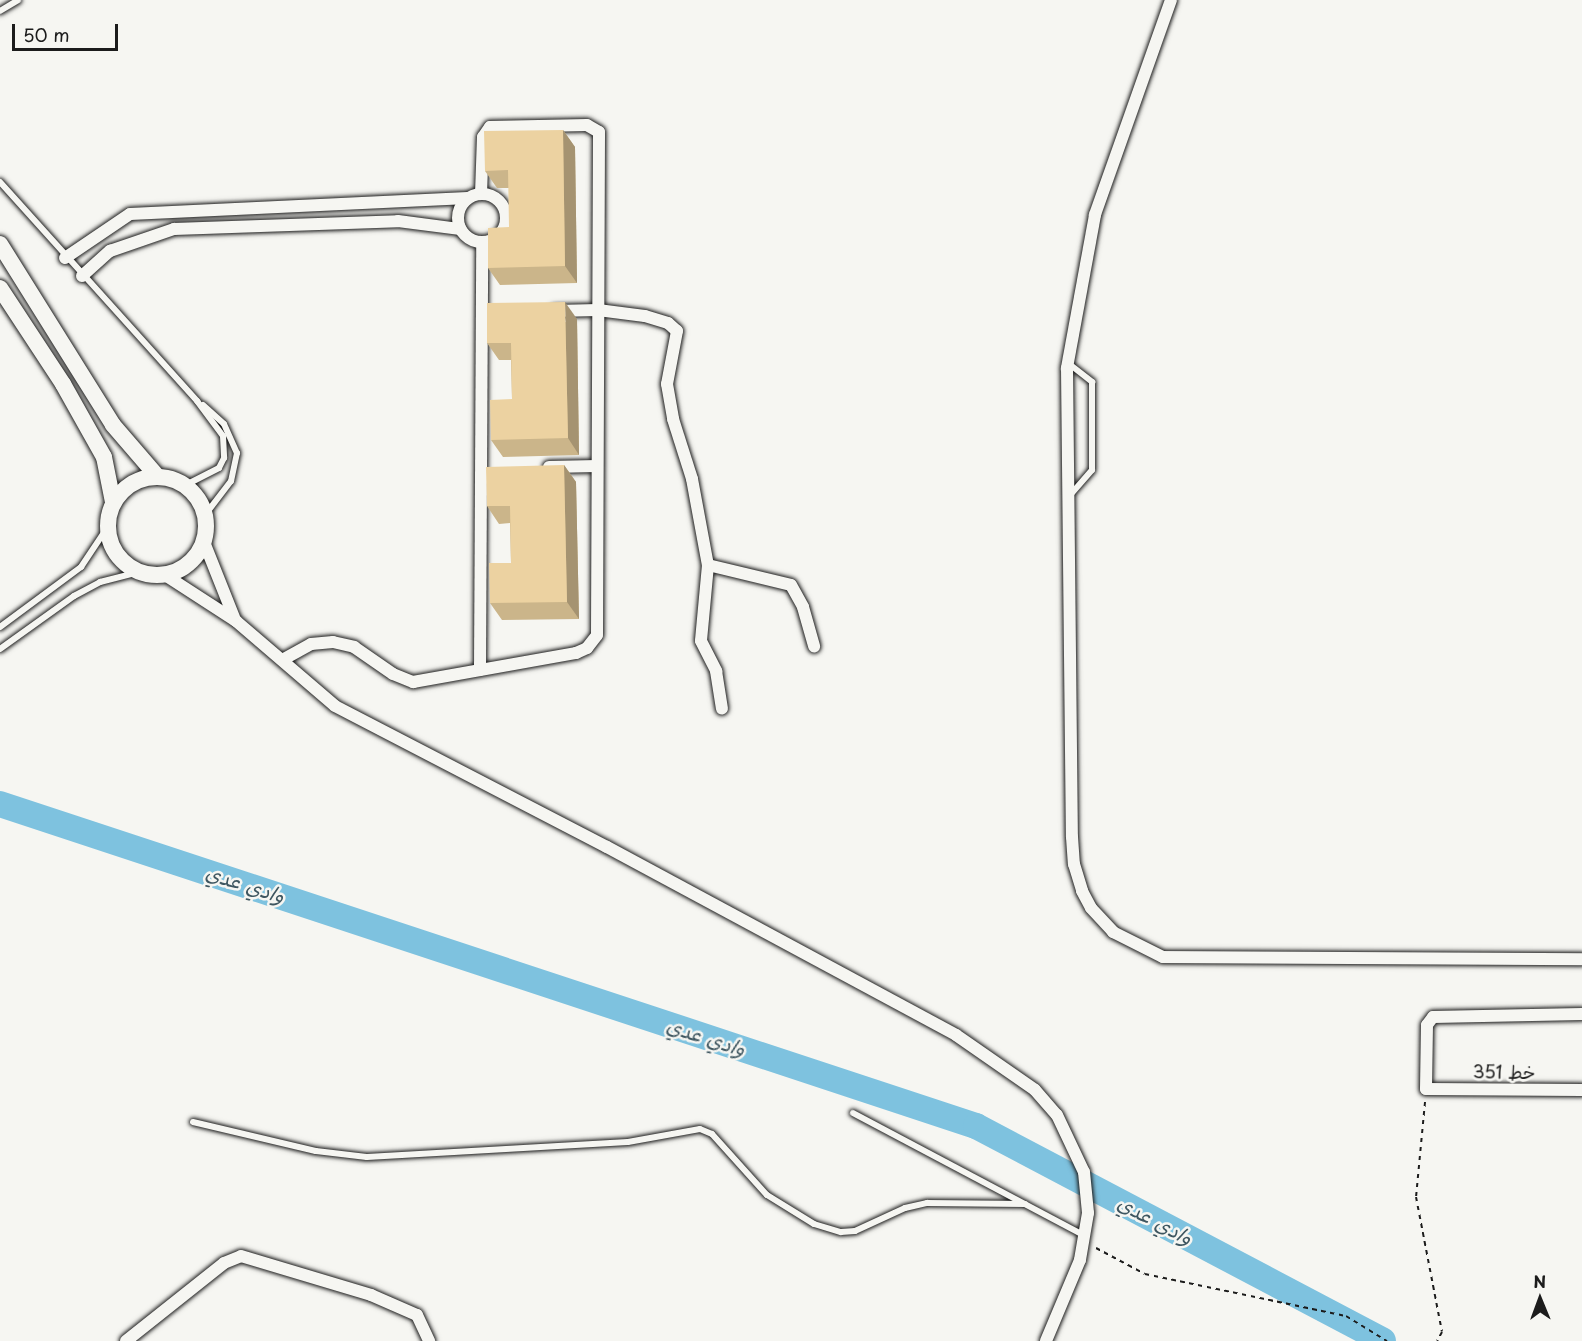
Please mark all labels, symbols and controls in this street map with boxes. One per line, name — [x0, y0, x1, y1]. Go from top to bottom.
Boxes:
scale bar — [15, 12, 122, 50]
text: 50 m — [23, 21, 70, 48]
water label: وادي عدي — [202, 860, 288, 908]
water label: وادي عدي — [663, 1013, 749, 1061]
street label: خط 351 — [1473, 1061, 1535, 1083]
water label: وادي عدي — [1113, 1190, 1197, 1250]
north arrow — [1510, 1269, 1570, 1329]
text: N — [1533, 1269, 1546, 1293]

